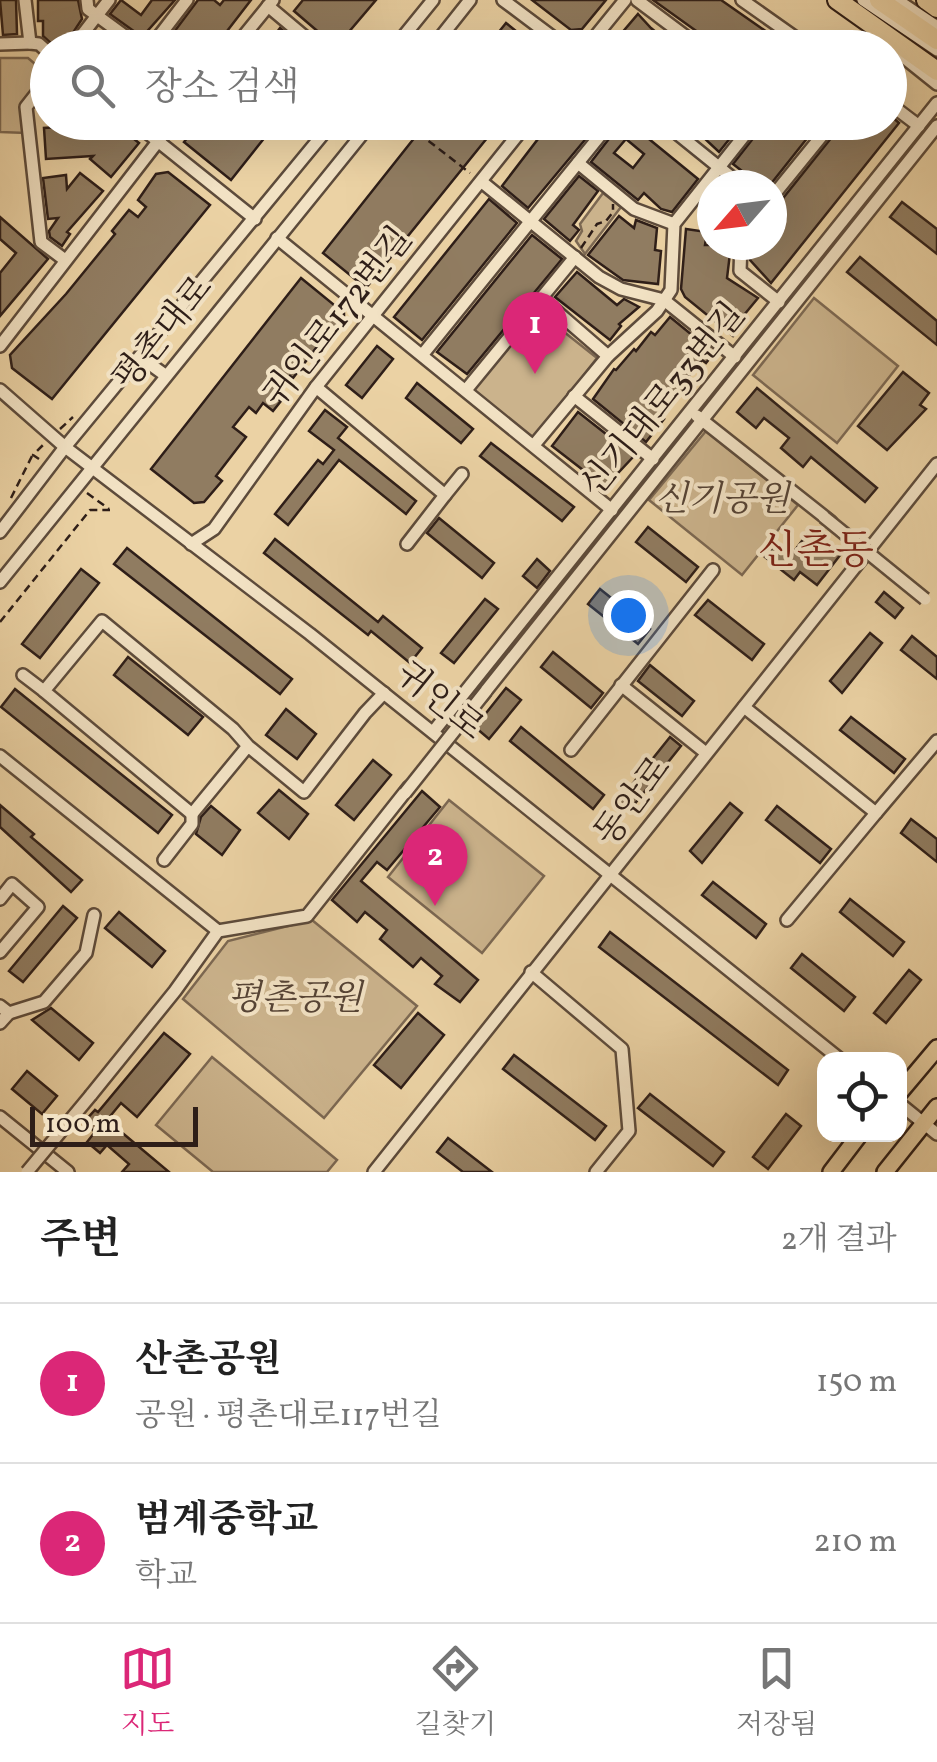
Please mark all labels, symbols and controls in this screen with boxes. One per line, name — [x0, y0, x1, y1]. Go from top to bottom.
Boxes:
search box — [30, 30, 907, 140]
icon: search — [65, 58, 120, 113]
text: 장소 검색 — [145, 63, 299, 116]
north arrow — [697, 170, 787, 260]
street label: 귀인로172번길 — [253, 217, 425, 419]
street label: 평촌대로 — [103, 266, 225, 402]
pin: 1 — [502, 292, 568, 374]
street label: 신기대로33번길 — [570, 293, 758, 509]
park label: 신기공원 — [654, 477, 792, 525]
district label: 신촌동 — [758, 525, 874, 581]
your location — [603, 590, 654, 641]
street label: 귀인로 — [384, 651, 494, 753]
street label: 동안로 — [584, 747, 684, 857]
pin: 2 — [402, 824, 468, 906]
park label: 평촌공원 — [227, 976, 365, 1024]
map controls — [817, 1052, 907, 1142]
button: locate — [817, 1052, 907, 1142]
scale bar — [30, 1102, 198, 1146]
text: 100 m — [45, 1105, 120, 1144]
text: 주변 — [40, 1212, 121, 1271]
text: 2개 결과 — [781, 1219, 897, 1263]
text: 산촌공원 — [135, 1335, 282, 1388]
text: 1 — [66, 1361, 79, 1405]
text: 150 m — [816, 1361, 897, 1405]
text: 공원 · 평촌대로117번길 — [135, 1395, 442, 1439]
text: 범계중학교 — [135, 1495, 319, 1548]
text: 2 — [64, 1521, 81, 1565]
text: 210 m — [813, 1521, 897, 1565]
text: 학교 — [135, 1555, 197, 1599]
tab: 지도 — [120, 1641, 175, 1745]
tab: 길찾기 — [415, 1641, 496, 1745]
tab: 저장됨 — [736, 1641, 817, 1745]

